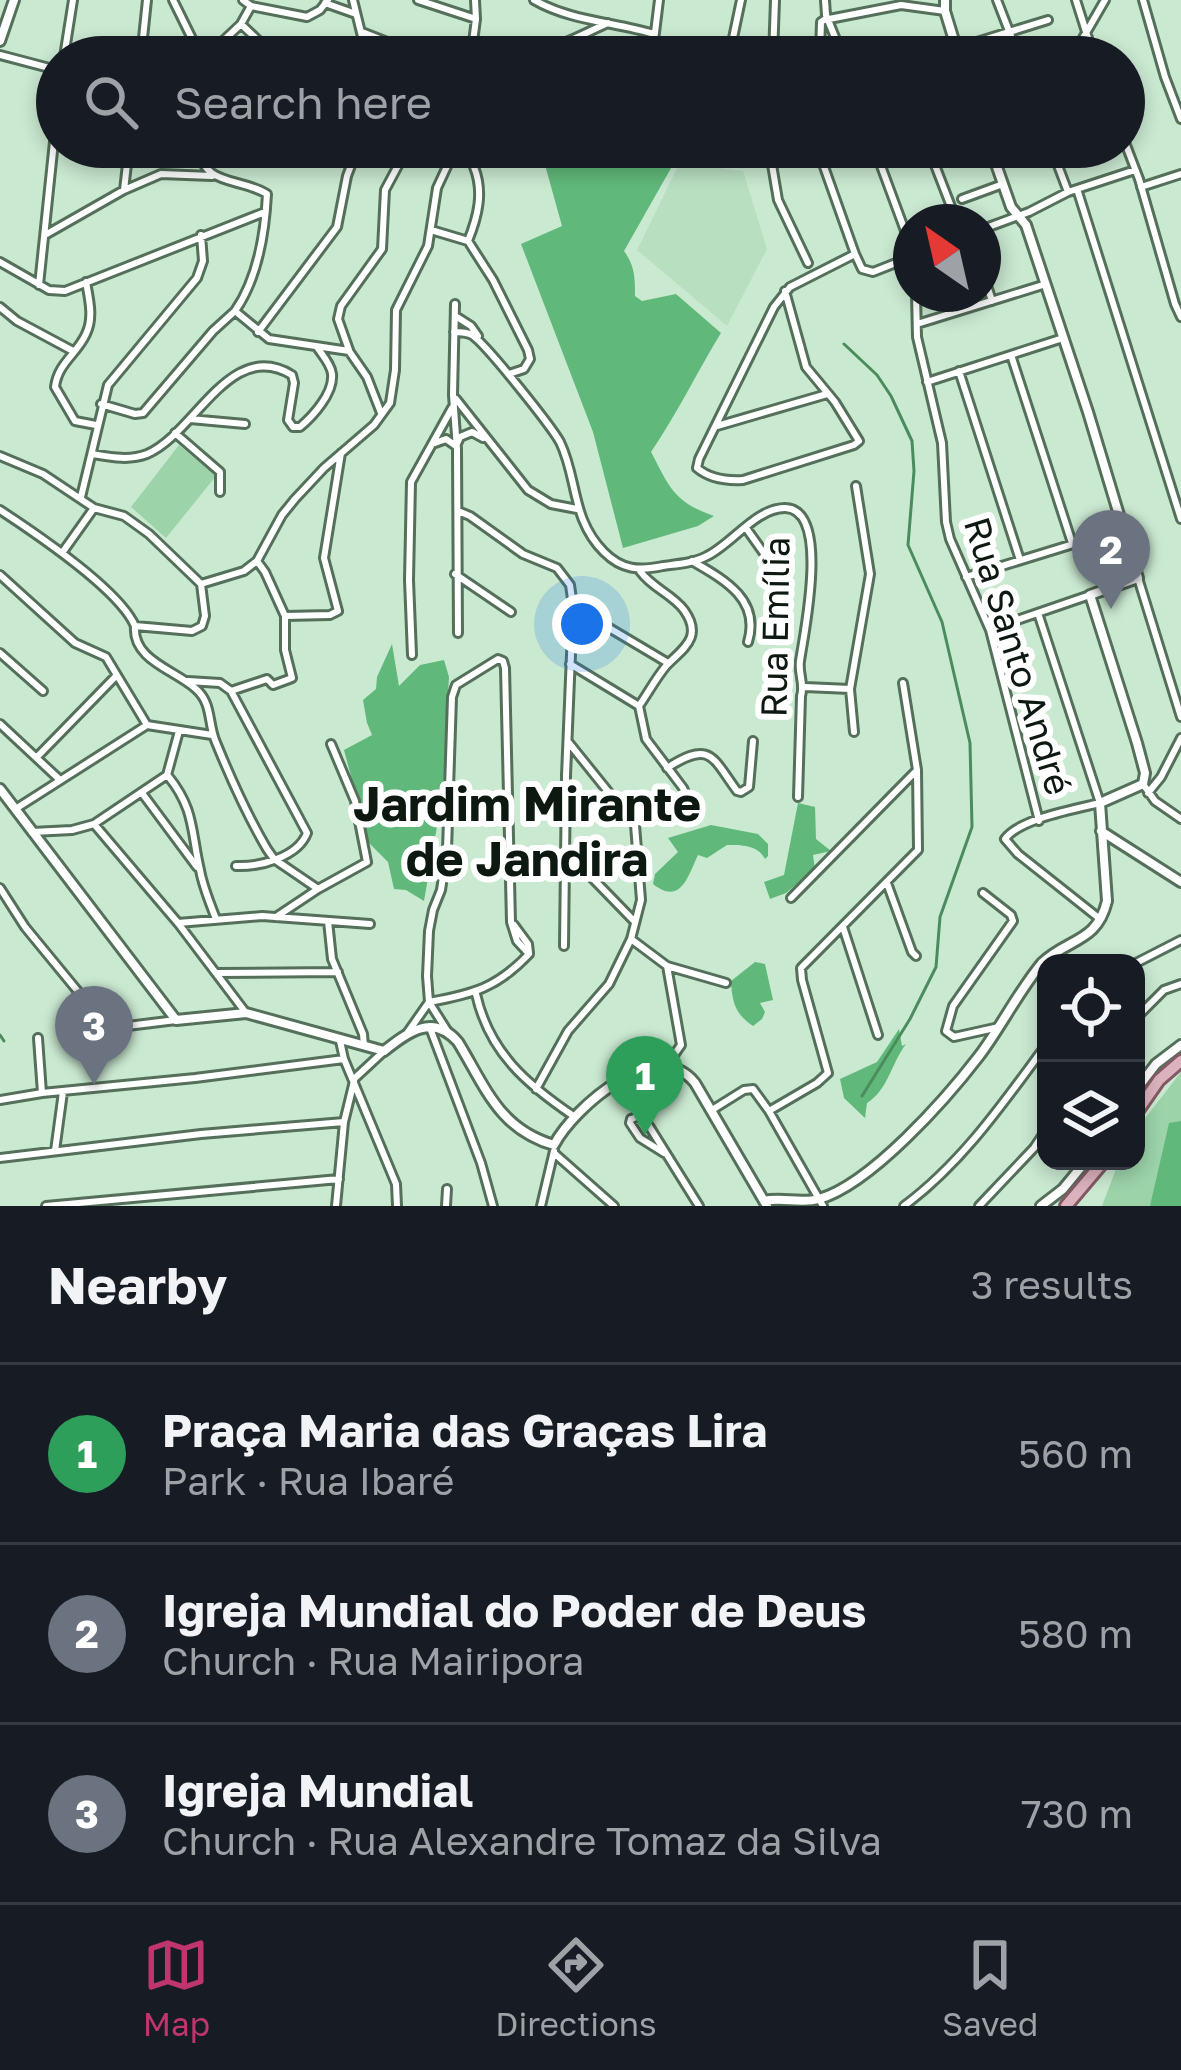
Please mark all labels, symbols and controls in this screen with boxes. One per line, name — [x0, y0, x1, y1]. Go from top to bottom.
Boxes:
search box — [36, 36, 1145, 168]
icon: search — [78, 69, 144, 135]
text: Search here — [174, 75, 432, 129]
north arrow — [893, 204, 1001, 312]
pin: 2 — [1072, 510, 1150, 609]
street label: Rua Santo André — [956, 512, 1081, 800]
street label: Rua Emília — [751, 536, 798, 718]
your location — [552, 594, 612, 654]
district label: Jardim Mirante de Jandira — [353, 774, 701, 887]
map controls — [1037, 954, 1145, 1170]
button: locate — [1037, 954, 1145, 1062]
pin: 3 — [55, 986, 133, 1085]
pin: 1 — [606, 1036, 684, 1135]
button: layers — [1037, 1062, 1145, 1170]
text: Nearby — [48, 1254, 227, 1315]
text: 3 results — [971, 1261, 1133, 1308]
text: Praça Maria das Graças Lira — [162, 1403, 767, 1457]
text: 1 — [77, 1430, 97, 1477]
text: 560 m — [1018, 1430, 1133, 1477]
text: Park · Rua Ibaré — [162, 1457, 454, 1504]
text: Igreja Mundial do Poder de Deus — [162, 1583, 866, 1637]
text: 2 — [75, 1610, 99, 1657]
text: 580 m — [1018, 1610, 1133, 1657]
text: Church · Rua Mairipora — [162, 1637, 584, 1684]
text: Igreja Mundial — [162, 1763, 473, 1817]
text: 3 — [75, 1790, 99, 1837]
text: 730 m — [1021, 1790, 1133, 1837]
text: Church · Rua Alexandre Tomaz da Silva — [162, 1817, 882, 1864]
tab: Map — [143, 1932, 210, 2043]
tab: Directions — [495, 1932, 657, 2043]
tab: Saved — [942, 1932, 1038, 2043]

